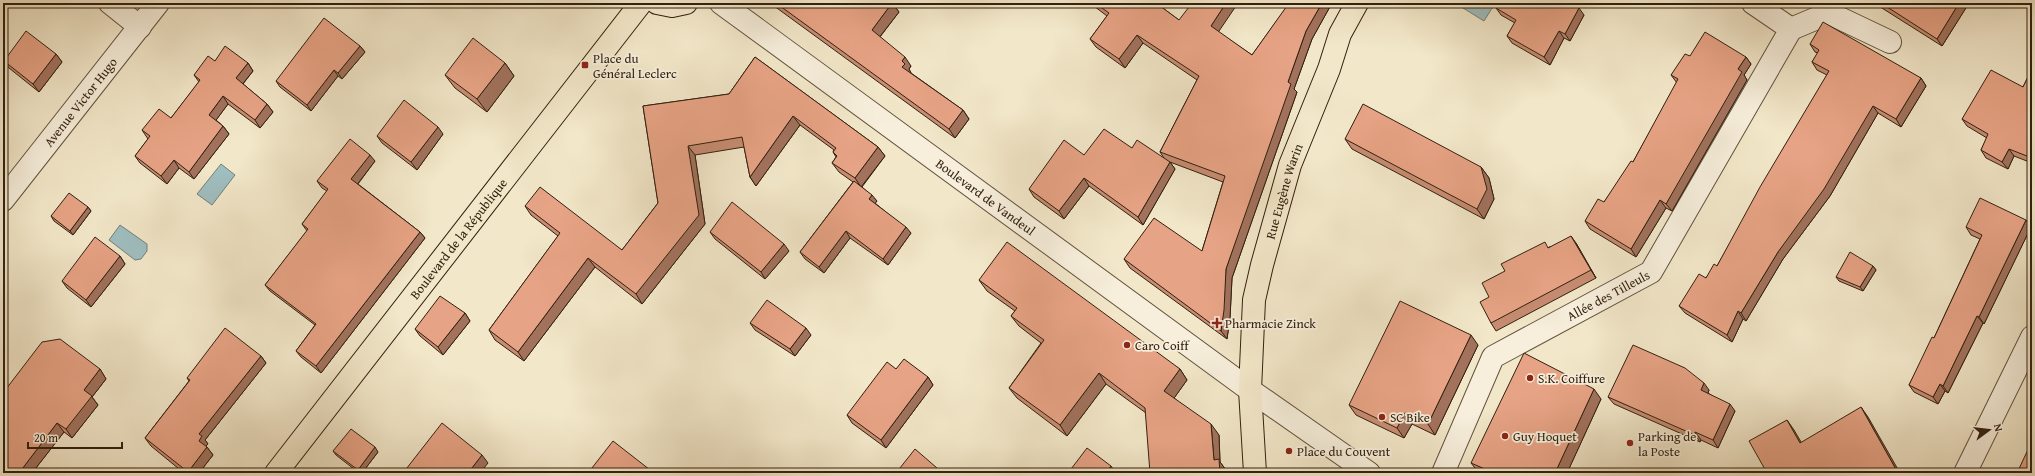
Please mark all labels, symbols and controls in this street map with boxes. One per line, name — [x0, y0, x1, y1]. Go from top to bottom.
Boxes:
place label: Place du Général Leclerc — [593, 49, 677, 83]
street label: Avenue Victor Hugo — [39, 53, 122, 151]
marker: Place du Général Leclerc — [580, 60, 590, 70]
street label: Rue Eugène Warin — [1261, 140, 1308, 241]
street label: Boulevard de Vandeul — [932, 154, 1039, 240]
street label: Boulevard de la République — [405, 174, 512, 303]
street label: Allée des Tilleuls — [1563, 265, 1653, 326]
place label: Pharmacie Zinck — [1225, 314, 1316, 333]
marker: Pharmacie Zinck — [1212, 318, 1222, 328]
place label: Caro Coiff — [1135, 336, 1190, 355]
marker: Caro Coiff — [1122, 340, 1132, 350]
place label: S.K. Coiffure — [1538, 369, 1605, 388]
marker: S.K. Coiffure — [1525, 373, 1535, 383]
place label: SC Bike — [1390, 408, 1430, 427]
north arrow — [1969, 410, 2009, 450]
marker: SC Bike — [1377, 412, 1387, 422]
text: N — [1990, 422, 2008, 434]
scale bar — [28, 424, 122, 450]
place label: Guy Hoquet — [1513, 427, 1577, 446]
place label: Parking de la Poste — [1638, 427, 1696, 461]
text: 20 m — [34, 429, 58, 446]
marker: Guy Hoquet — [1500, 431, 1510, 441]
marker: Parking de la Poste — [1625, 438, 1635, 448]
place label: Place du Couvent — [1297, 442, 1391, 461]
marker: Place du Couvent — [1284, 446, 1294, 456]

